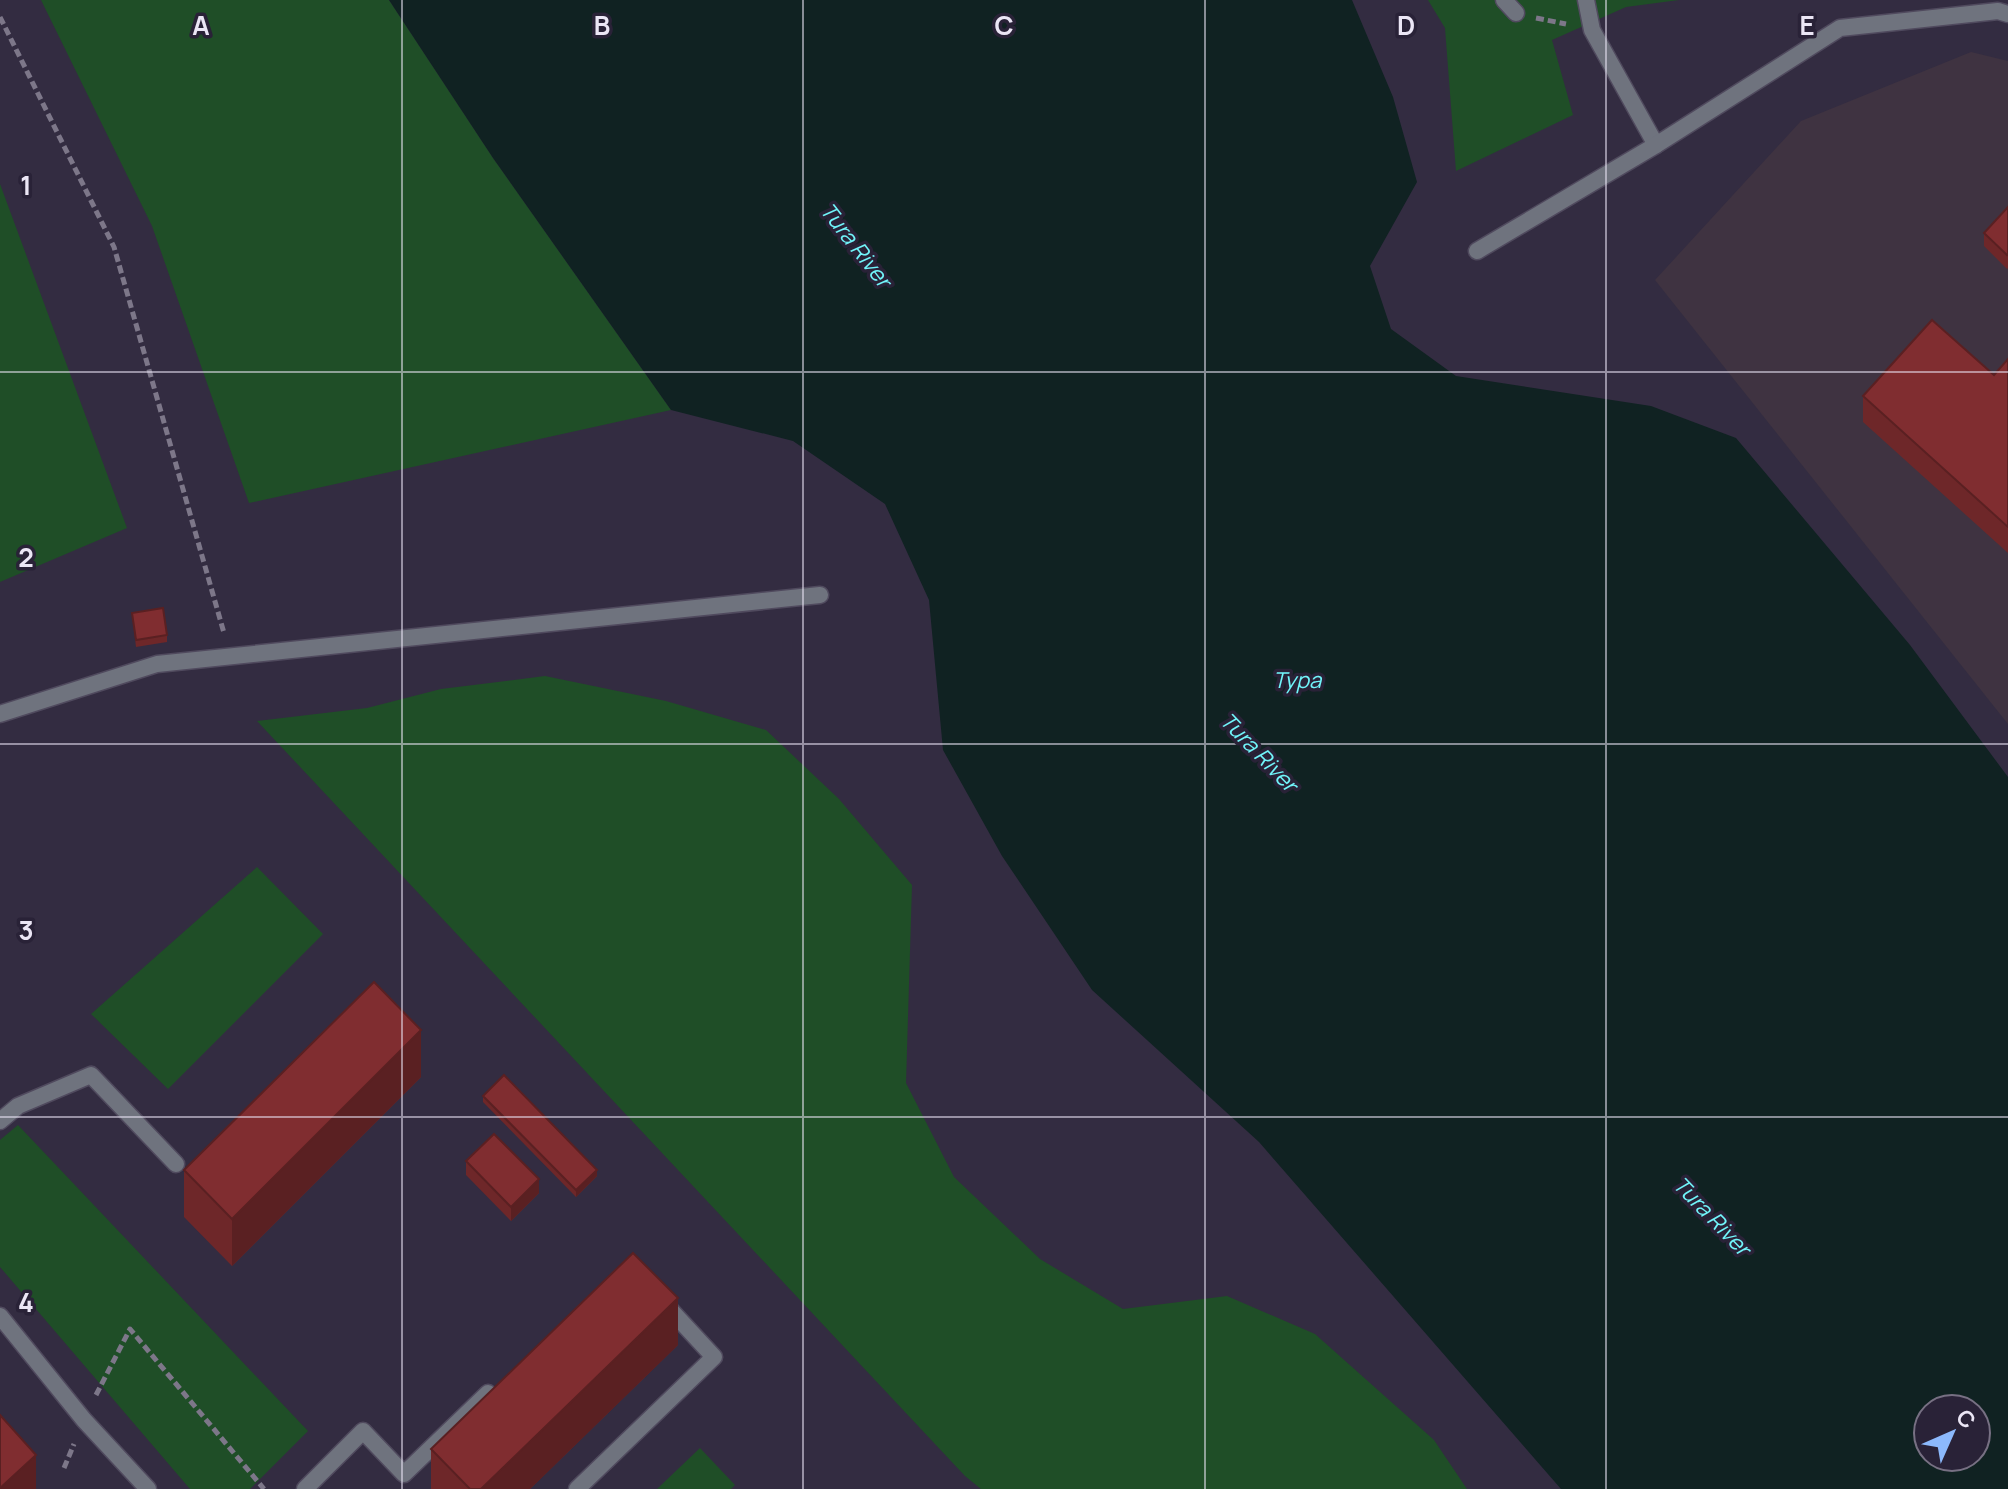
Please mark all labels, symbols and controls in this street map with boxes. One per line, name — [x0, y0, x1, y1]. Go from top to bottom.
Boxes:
text: A — [192, 7, 210, 43]
text: B — [594, 7, 610, 43]
text: C — [994, 7, 1014, 43]
text: D — [1397, 7, 1415, 43]
text: E — [1799, 7, 1815, 43]
text: 1 — [20, 167, 32, 203]
water label: Tura River — [813, 196, 900, 296]
text: 2 — [18, 539, 34, 575]
water label: Тура — [1273, 665, 1323, 695]
water label: Tura River — [1214, 706, 1307, 800]
text: 3 — [18, 912, 34, 948]
water label: Tura River — [1667, 1170, 1760, 1264]
text: 4 — [18, 1284, 34, 1320]
north arrow — [1912, 1393, 1992, 1473]
text: С — [1950, 1403, 1982, 1435]

